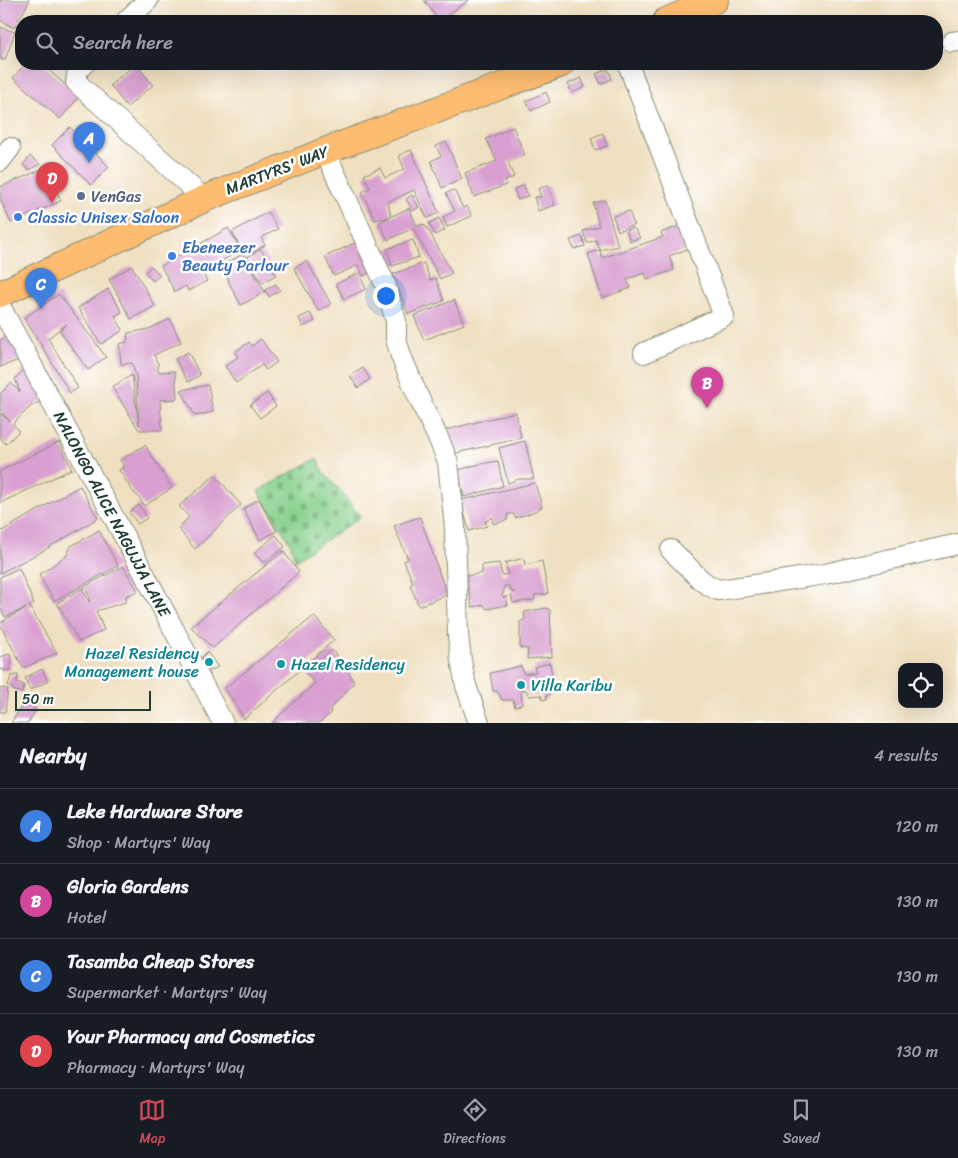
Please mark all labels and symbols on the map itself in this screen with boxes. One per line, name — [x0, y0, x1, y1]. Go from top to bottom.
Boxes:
pin: A — [73, 122, 105, 163]
street label: MARTYRS' WAY — [221, 137, 334, 203]
pin: D — [36, 162, 68, 203]
place label: VenGas — [91, 182, 142, 211]
marker: VenGas — [75, 190, 87, 202]
place label: Classic Unisex Saloon — [28, 203, 179, 232]
marker: Classic Unisex Saloon — [12, 211, 24, 223]
place label: Ebeneezer Beauty Parlour — [182, 233, 290, 280]
marker: Ebeneezer Beauty Parlour — [166, 250, 178, 262]
pin: C — [25, 268, 57, 309]
your location — [373, 283, 399, 309]
pin: B — [691, 367, 723, 408]
street label: NALONGO ALICE NAGUJJA LANE — [45, 406, 179, 623]
place label: Hazel Residency Management house — [65, 639, 200, 686]
place label: Hazel Residency — [291, 650, 406, 679]
marker: Hazel Residency Management house — [203, 656, 215, 668]
marker: Hazel Residency — [275, 658, 287, 670]
place label: Villa Karibu — [531, 671, 613, 700]
marker: Villa Karibu — [515, 679, 527, 691]
scale bar — [15, 688, 151, 711]

